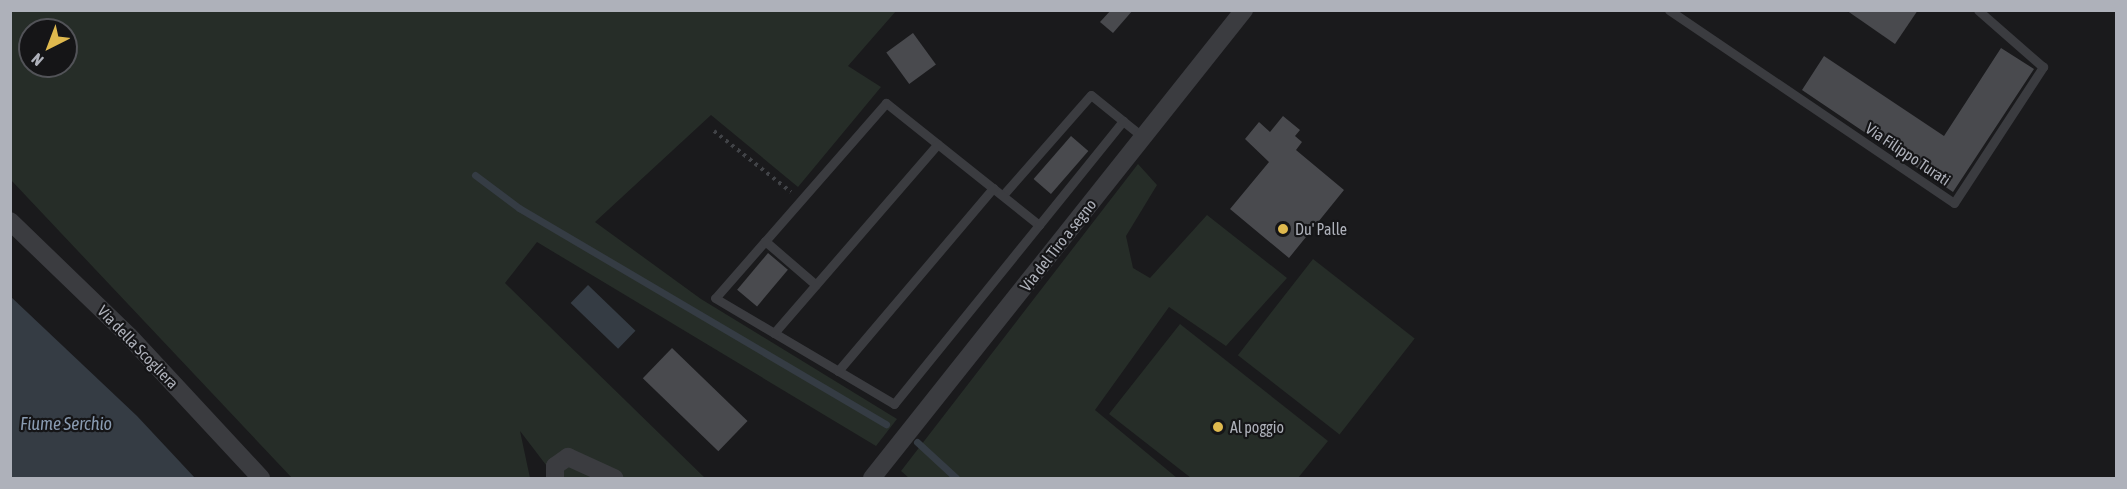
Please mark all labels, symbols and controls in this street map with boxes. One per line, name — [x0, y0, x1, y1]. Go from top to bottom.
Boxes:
north arrow — [18, 18, 78, 78]
text: N — [28, 50, 47, 70]
street label: Via Filippo Turati — [1862, 119, 1954, 189]
street label: Via del Tiro a segno — [1016, 195, 1100, 295]
place label: Du' Palle — [1295, 219, 1347, 239]
marker: Du' Palle — [1276, 222, 1290, 236]
street label: Via della Scogliera — [94, 301, 182, 393]
water label: Fiume Serchio — [20, 413, 112, 435]
place label: Al poggio — [1230, 417, 1284, 437]
marker: Al poggio — [1211, 420, 1225, 434]

